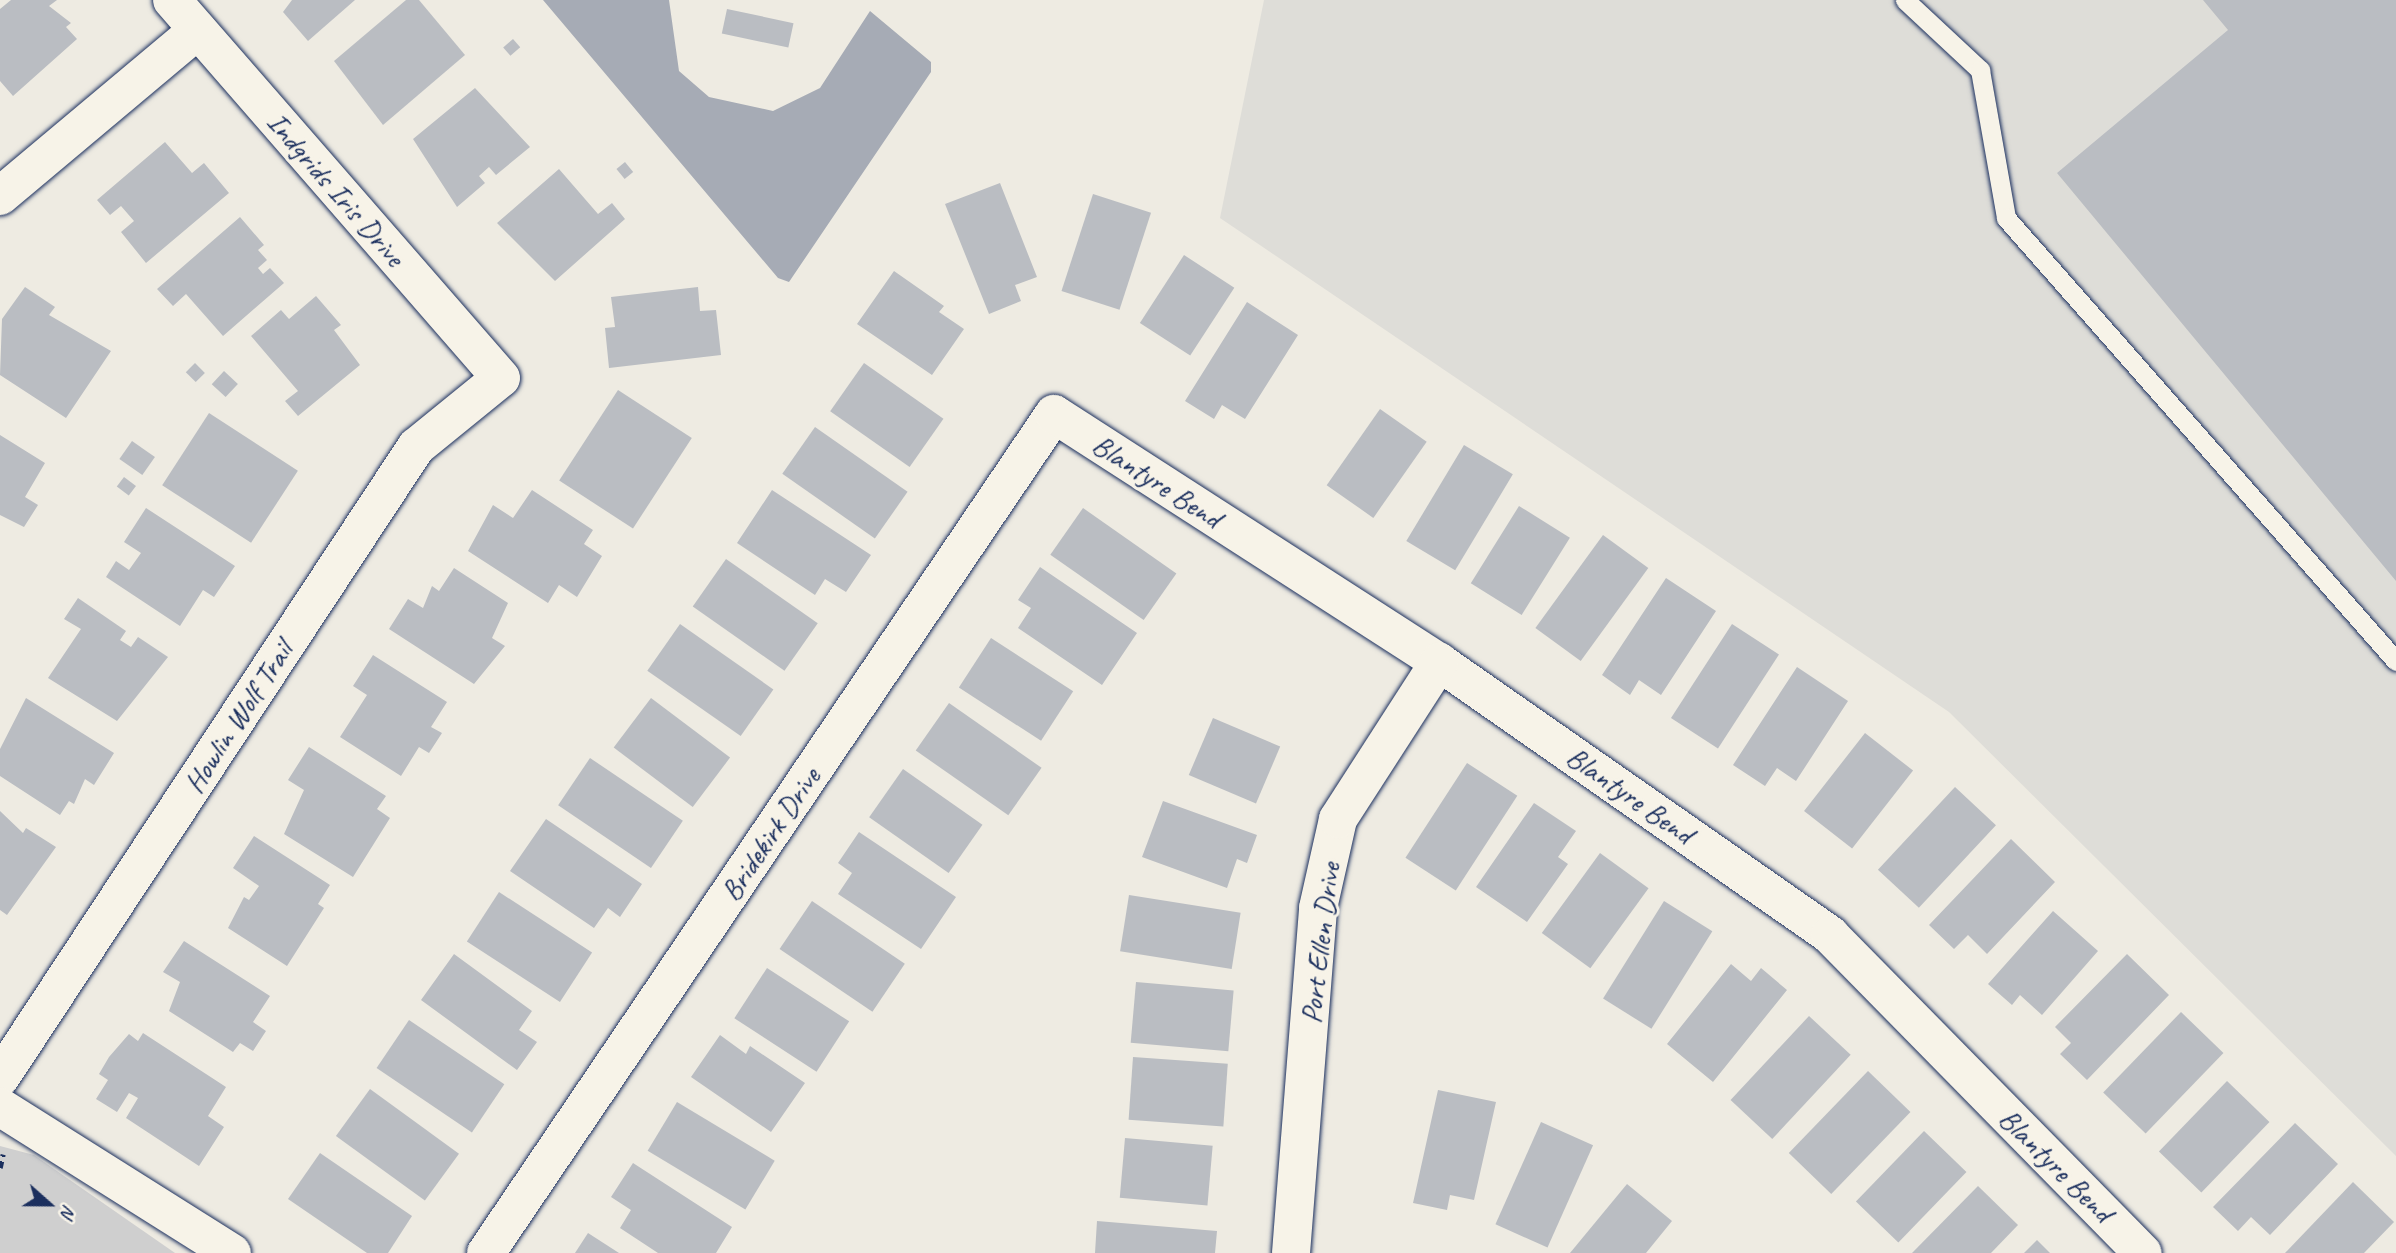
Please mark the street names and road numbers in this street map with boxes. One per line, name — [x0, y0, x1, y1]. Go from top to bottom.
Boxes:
street label: Indgrids Iris Drive — [259, 104, 413, 274]
street label: Blantyre Bend — [1086, 426, 1228, 536]
street label: Howlin Wolf Trail — [176, 635, 300, 799]
street label: Blantyre Bend — [1560, 738, 1700, 852]
street label: Bridekirk Drive — [712, 760, 828, 908]
street label: Port Ellen Drive — [1292, 860, 1348, 1026]
street label: Blantyre Bend — [1992, 1101, 2120, 1229]

